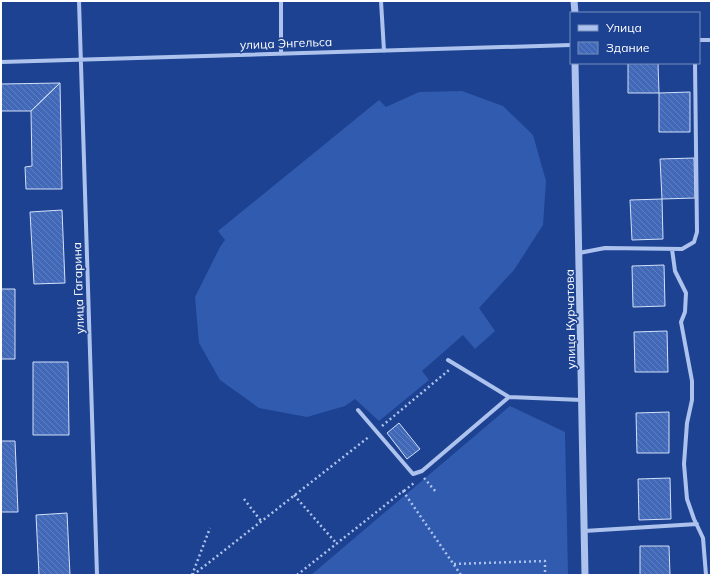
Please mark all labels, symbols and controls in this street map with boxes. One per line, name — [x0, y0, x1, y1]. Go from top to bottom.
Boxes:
legend — [570, 12, 700, 64]
text: Улица — [605, 20, 642, 35]
street label: улица Энгельса — [239, 34, 333, 52]
text: Здание — [606, 40, 650, 55]
street label: улица Гагарина — [69, 242, 87, 334]
street label: улица Курчатова — [562, 269, 578, 369]

